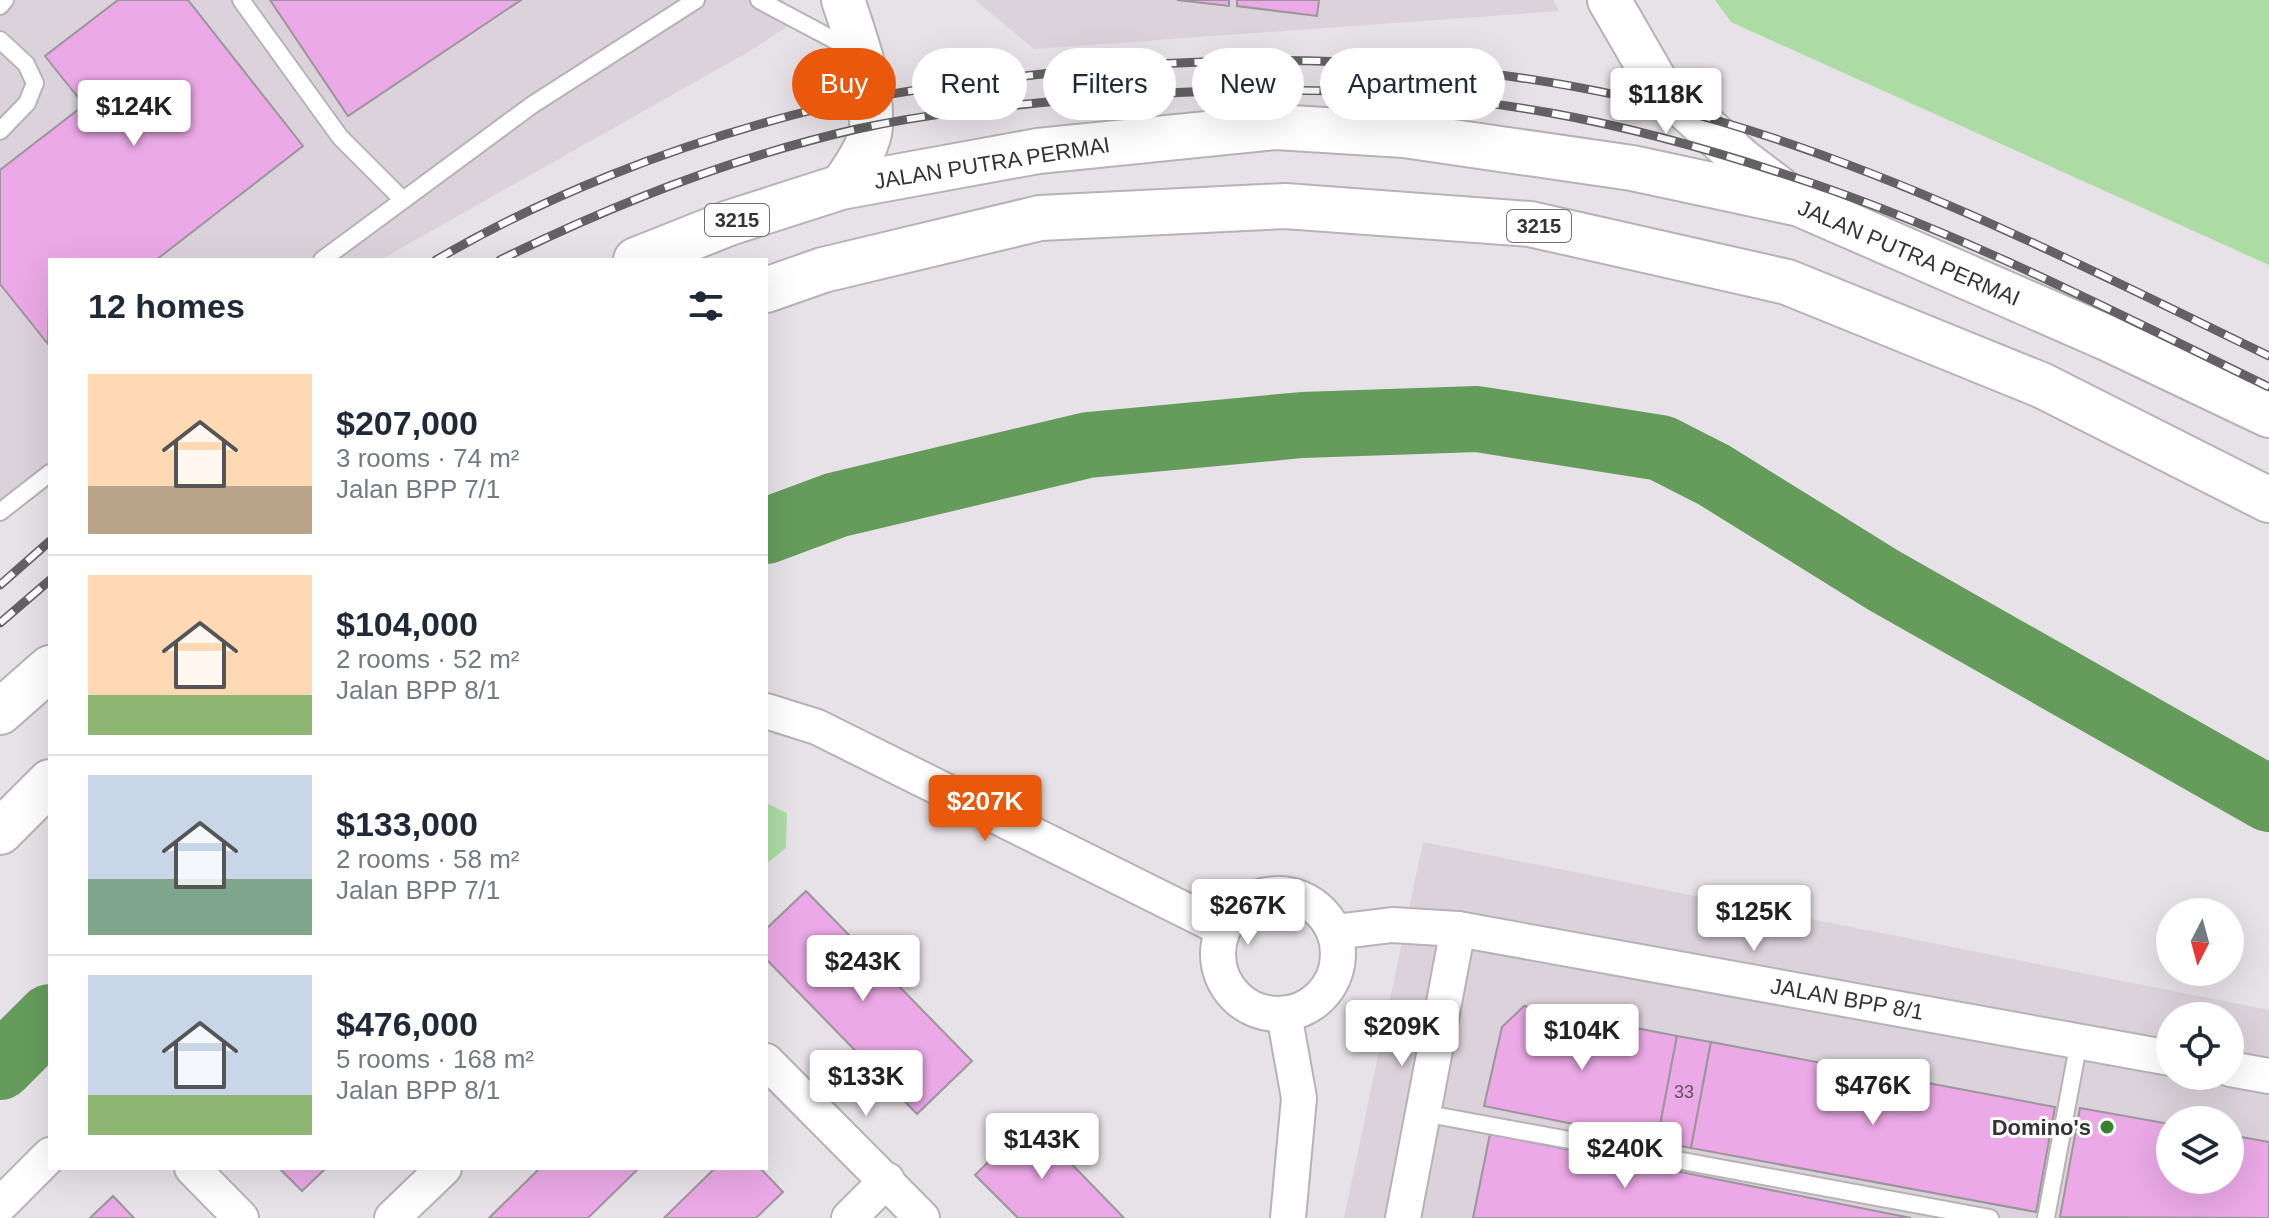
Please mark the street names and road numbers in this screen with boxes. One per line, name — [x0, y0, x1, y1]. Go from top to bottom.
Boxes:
street label: JALAN PUTRA PERMAI — [872, 132, 1112, 194]
street label: JALAN PUTRA PERMAI — [1794, 195, 2024, 311]
road number: 3215 — [705, 204, 769, 236]
road number: 3215 — [1507, 210, 1571, 242]
street label: JALAN BPP 8/1 — [1769, 973, 1925, 1025]

